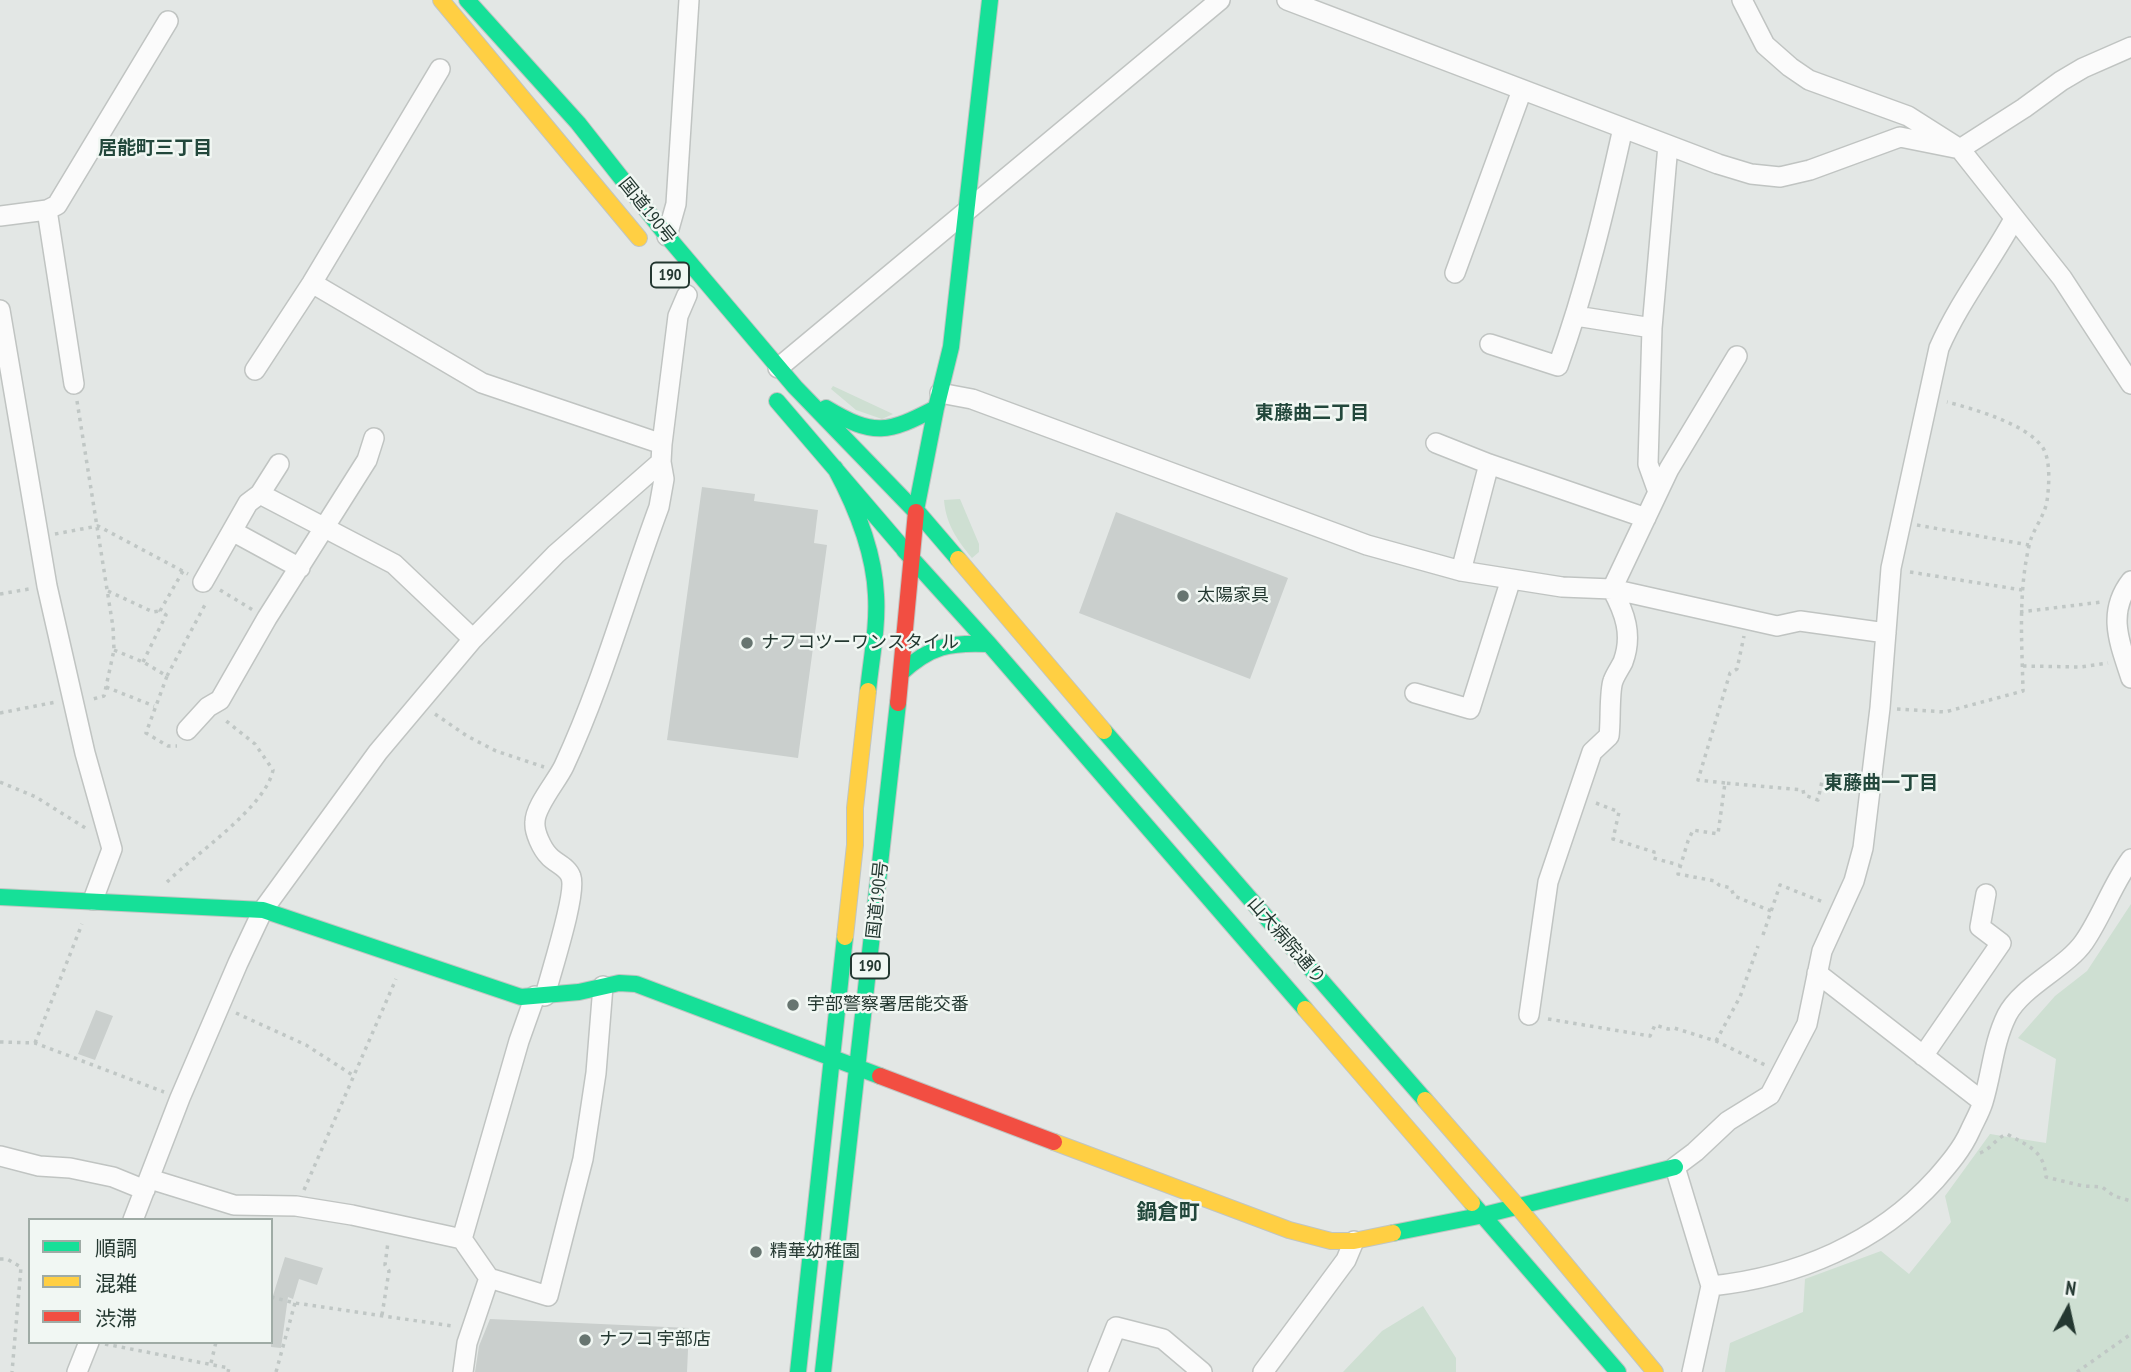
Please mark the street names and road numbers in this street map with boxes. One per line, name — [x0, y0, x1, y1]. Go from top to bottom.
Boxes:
street label: 国道190号 — [614, 174, 680, 248]
road number: 190 — [651, 262, 689, 288]
street label: 国道190号 — [863, 860, 893, 940]
street label: 山大病院通り — [1242, 893, 1330, 989]
road number: 190 — [851, 954, 889, 978]

